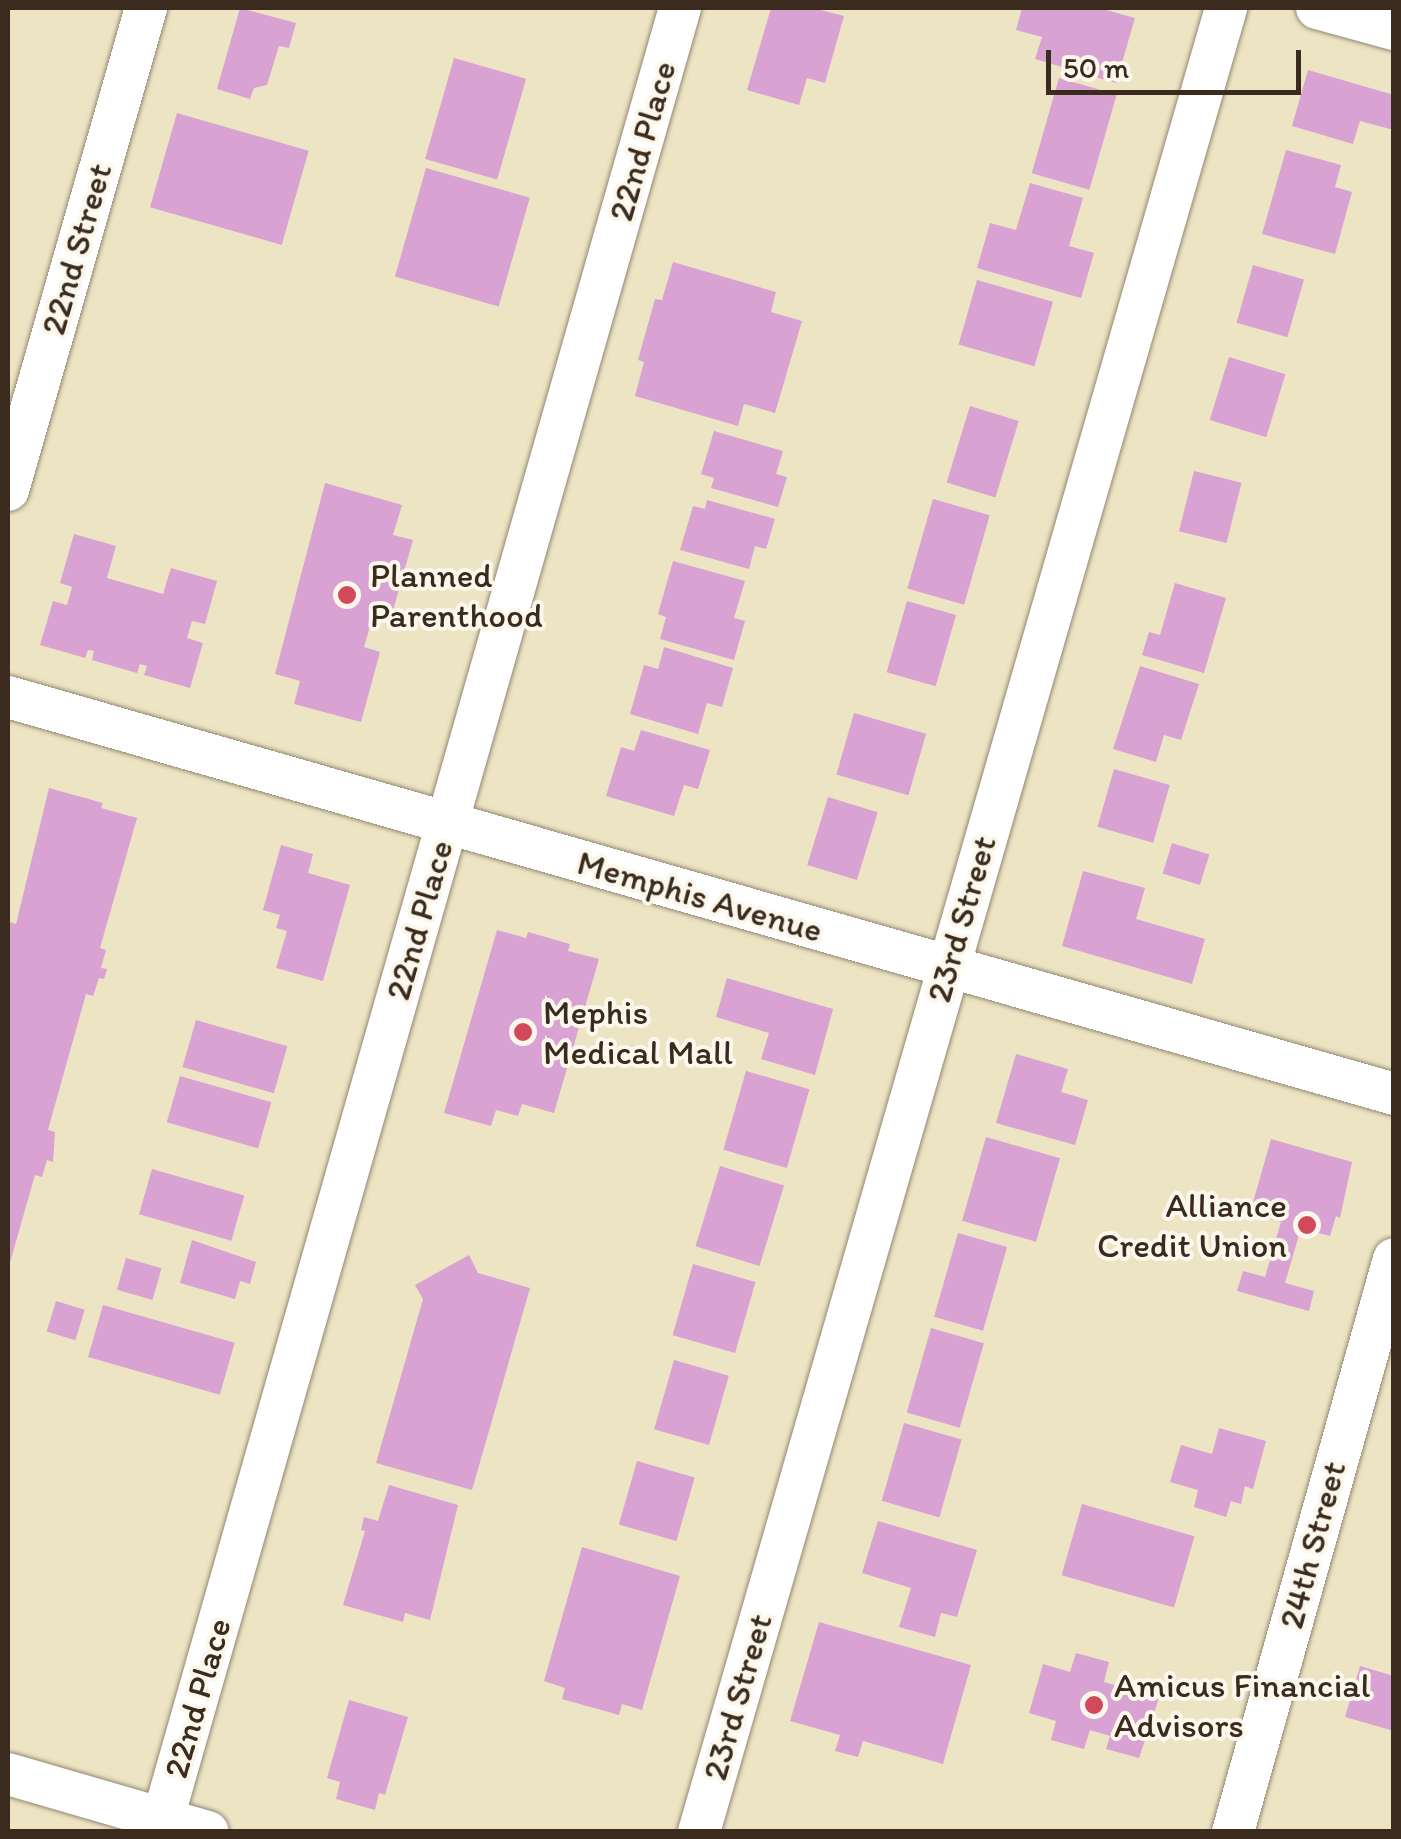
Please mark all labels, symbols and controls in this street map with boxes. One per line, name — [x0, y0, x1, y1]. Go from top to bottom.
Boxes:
scale bar — [1051, 30, 1306, 92]
text: 50 m — [1063, 49, 1129, 86]
street label: 22nd Place — [599, 56, 685, 226]
street label: 22nd Street — [32, 159, 120, 339]
place label: Planned Parenthood — [370, 554, 543, 636]
marker: Planned Parenthood — [334, 582, 360, 608]
street label: 23rd Street — [917, 831, 1005, 1007]
street label: 22nd Place — [376, 835, 462, 1005]
street label: Memphis Avenue — [573, 841, 827, 951]
place label: Mephis Medical Mall — [543, 991, 733, 1073]
marker: Mephis Medical Mall — [512, 1021, 534, 1043]
place label: Alliance Credit Union — [1097, 1184, 1287, 1266]
marker: Alliance Credit Union — [1296, 1214, 1318, 1236]
street label: 24th Street — [1270, 1457, 1354, 1633]
street label: 23rd Street — [693, 1609, 781, 1785]
street label: 22nd Place — [154, 1613, 240, 1783]
place label: Amicus Financial Advisors — [1114, 1664, 1369, 1746]
marker: Amicus Financial Advisors — [1083, 1694, 1105, 1716]

